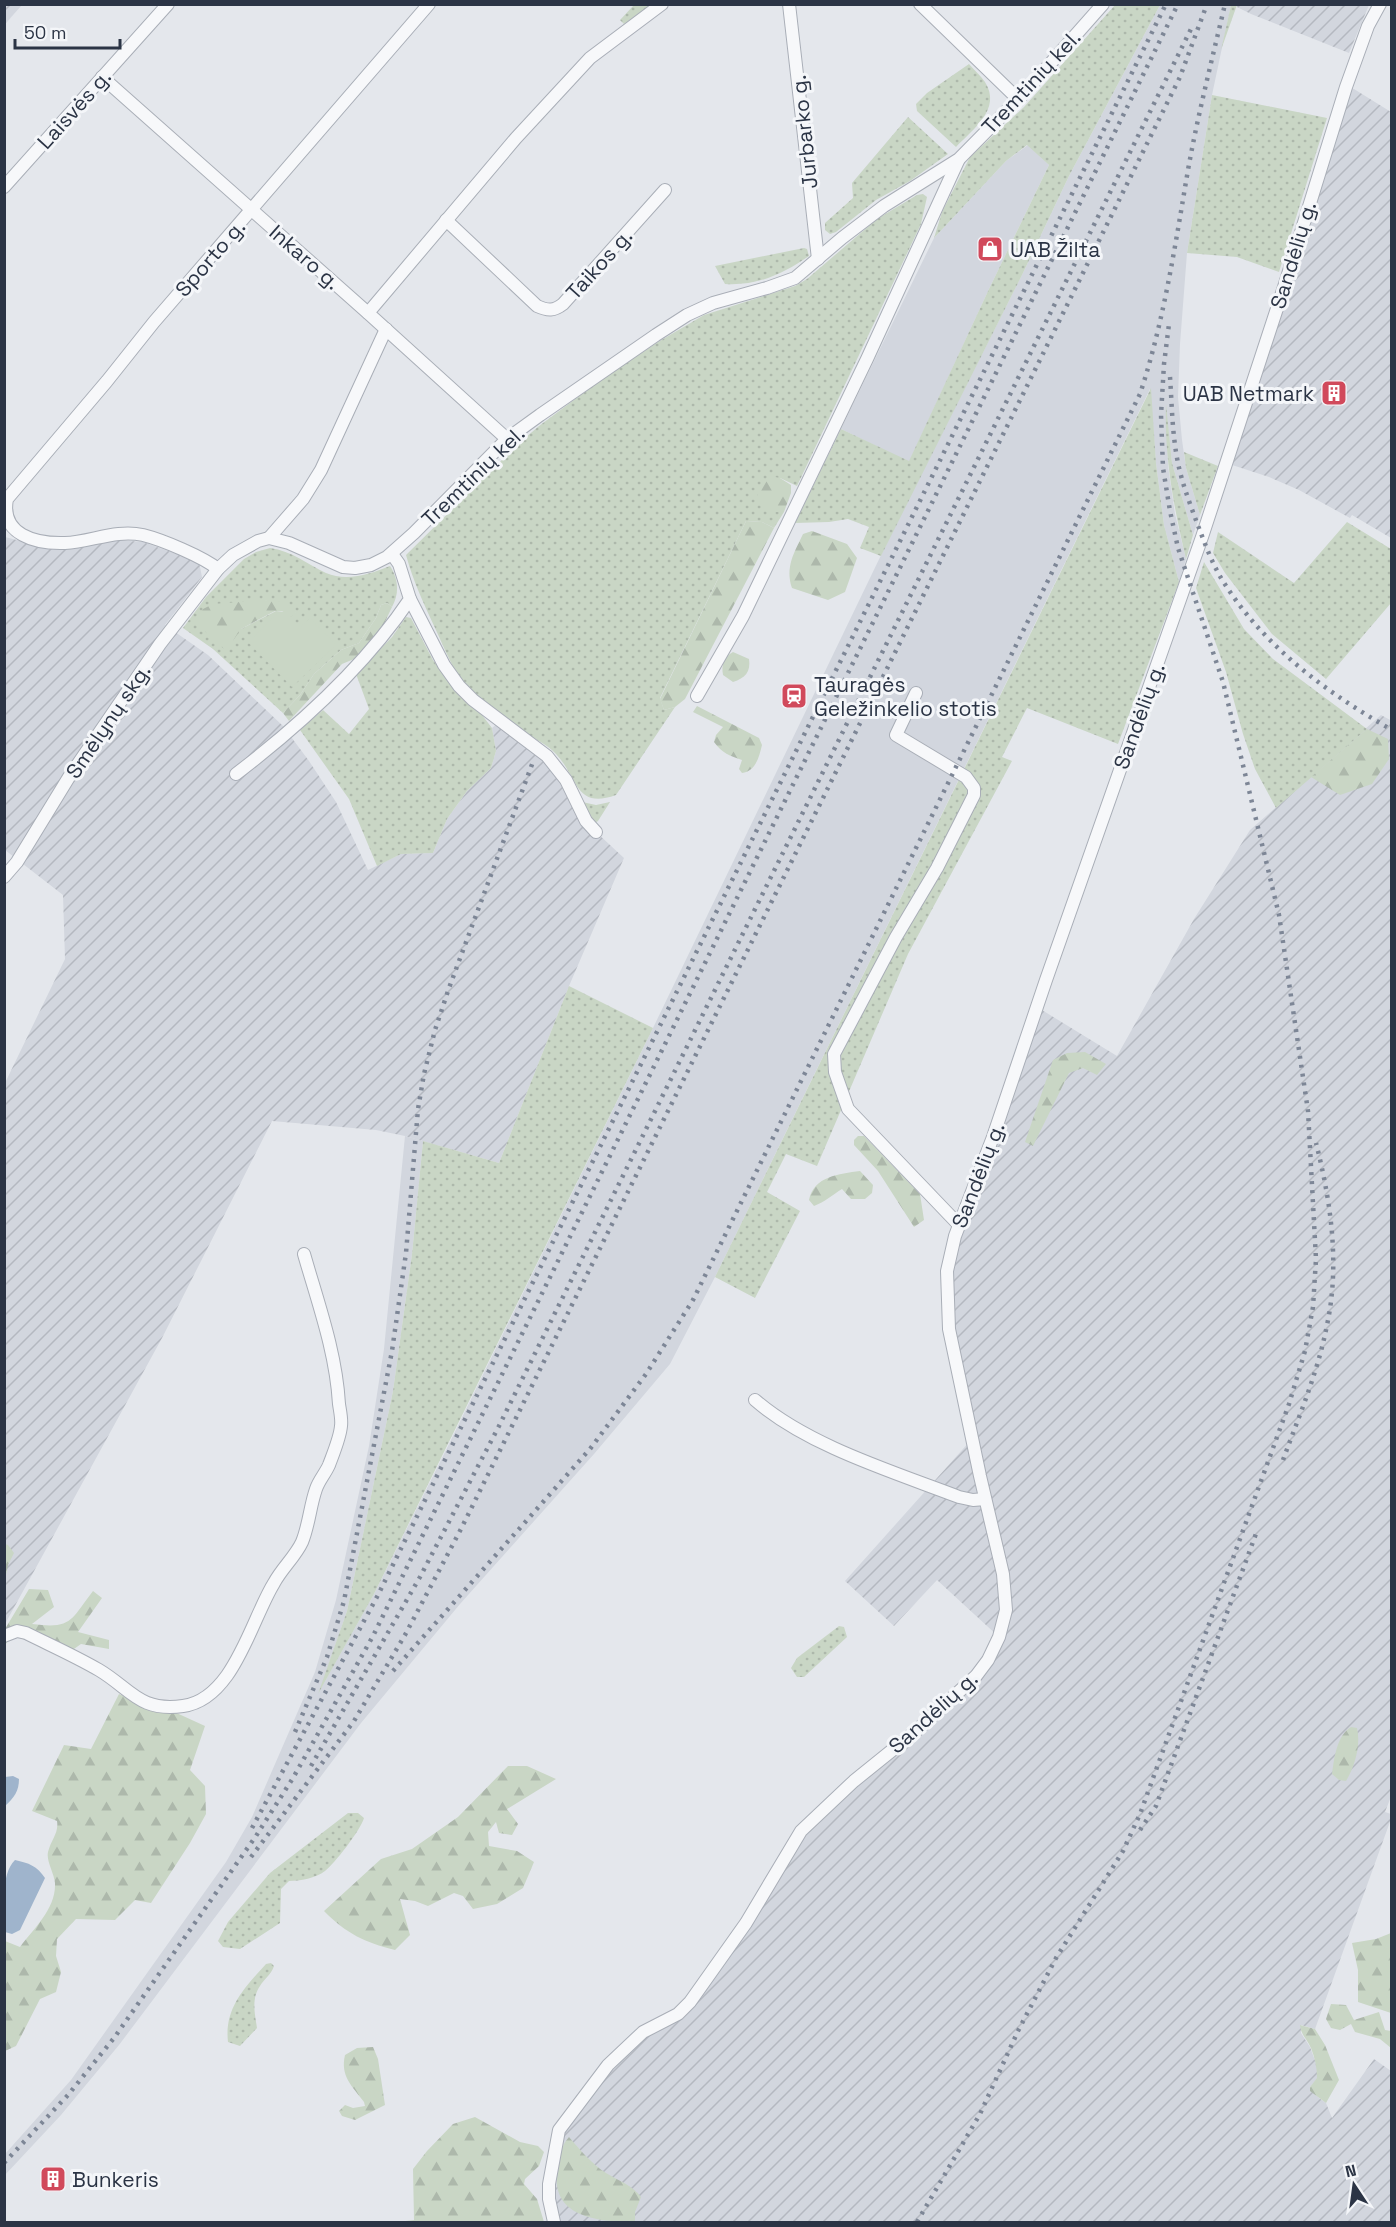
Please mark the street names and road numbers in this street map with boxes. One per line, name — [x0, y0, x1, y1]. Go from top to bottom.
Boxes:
street label: Tremtinių kel. — [976, 24, 1086, 140]
street label: Laisvės g. — [31, 64, 117, 154]
street label: Jurbarko g. — [785, 74, 823, 190]
street label: Sandėlių g. — [1264, 198, 1322, 312]
street label: Sporto g. — [169, 214, 251, 302]
street label: Inkaro g. — [264, 219, 346, 295]
street label: Taikos g. — [560, 223, 638, 305]
street label: Tremtinių kel. — [416, 420, 530, 532]
street label: Smėlynų skg. — [60, 658, 156, 784]
street label: Sandėlių g. — [1107, 659, 1171, 773]
street label: Sandėlių g. — [945, 1118, 1011, 1232]
street label: Sandėlių g. — [883, 1665, 983, 1759]

